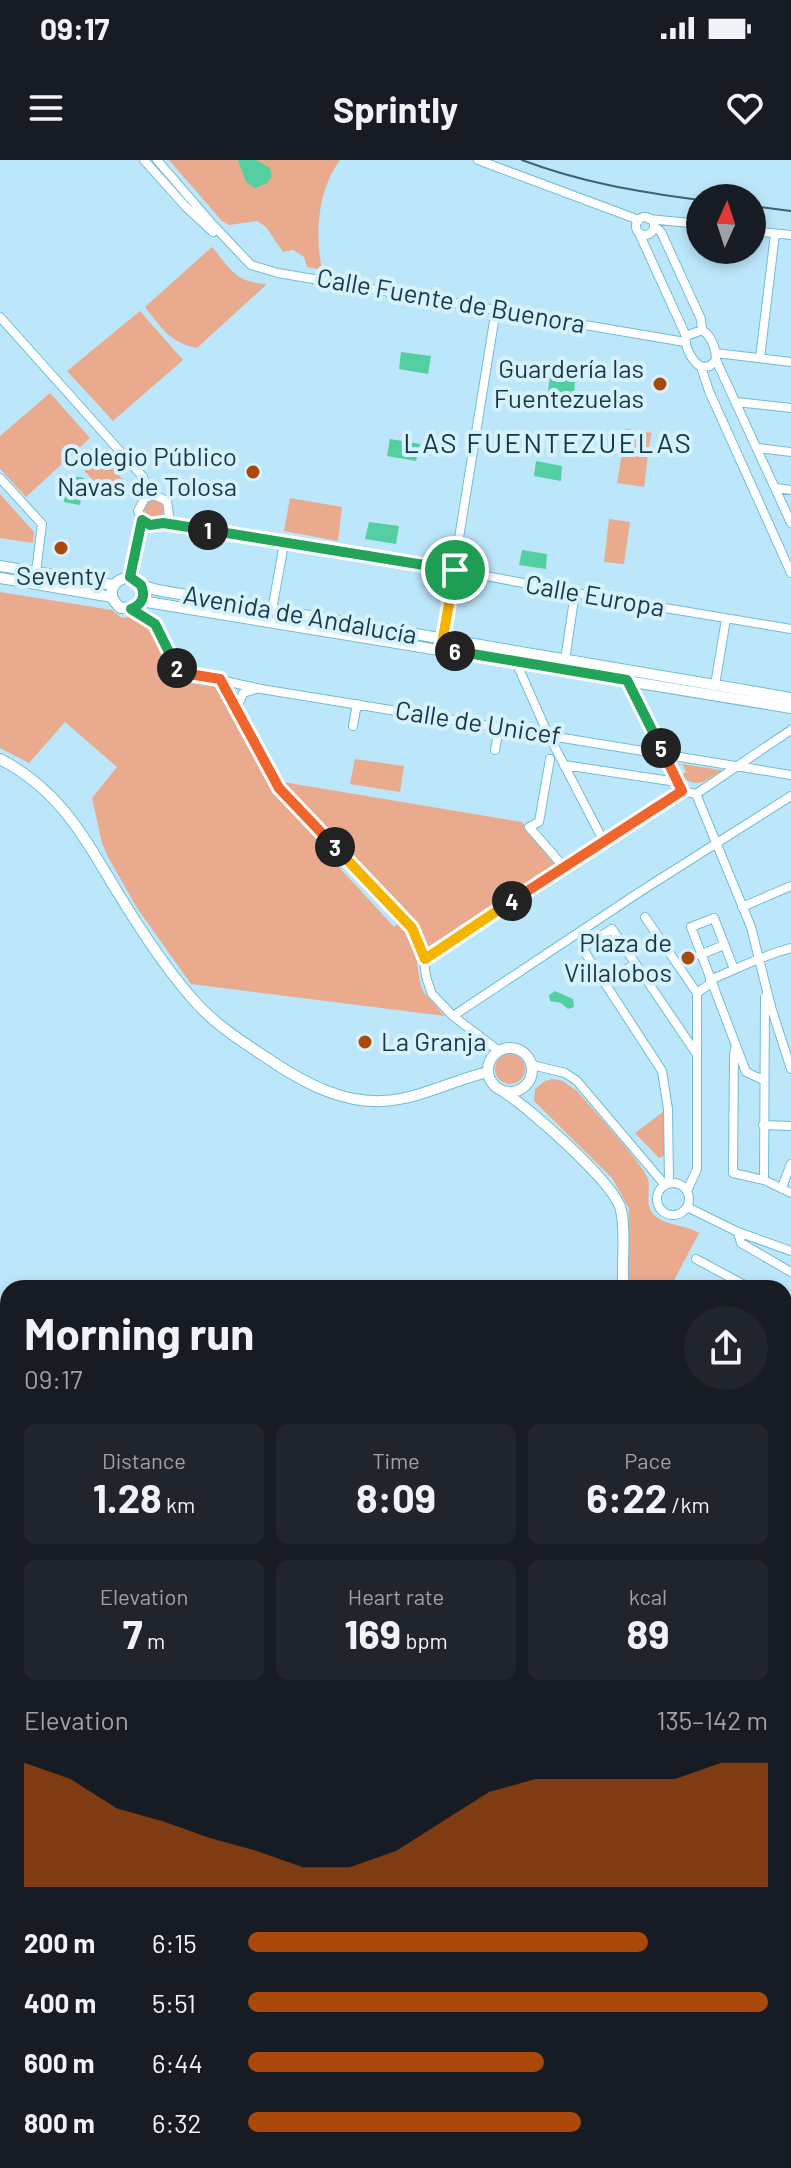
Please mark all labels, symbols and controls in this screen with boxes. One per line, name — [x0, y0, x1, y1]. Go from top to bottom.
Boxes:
text: 09:17 — [40, 10, 109, 46]
icon: menu — [24, 86, 68, 130]
icon: heart — [723, 86, 767, 130]
text: Sprintly — [333, 87, 458, 130]
north arrow — [686, 184, 766, 264]
map controls — [686, 184, 766, 264]
street label: Calle Fuente de Buenora — [315, 261, 588, 338]
place label: Guardería las Fuentezuelas — [494, 352, 644, 413]
marker: Guardería las Fuentezuelas — [651, 375, 669, 393]
district label: LAS FUENTEZUELAS — [403, 425, 693, 459]
place label: Colegio Público Navas de Tolosa — [57, 440, 237, 501]
marker: Colegio Público Navas de Tolosa — [244, 463, 262, 481]
pin: 1 — [188, 510, 228, 550]
text: 1 — [204, 517, 212, 543]
pin — [421, 536, 489, 604]
marker: Seventy — [52, 539, 70, 557]
icon: arrive — [433, 548, 477, 592]
place label: Seventy — [16, 559, 106, 590]
street label: Calle Europa — [523, 567, 667, 622]
street label: Avenida de Andalucía — [181, 578, 420, 649]
pin: 6 — [435, 631, 475, 671]
text: 6 — [449, 638, 461, 664]
pin: 2 — [157, 648, 197, 688]
text: 2 — [171, 655, 183, 681]
street label: Calle de Unicef — [393, 693, 563, 750]
pin: 5 — [641, 728, 681, 768]
text: 5 — [655, 735, 667, 761]
pin: 3 — [315, 827, 355, 867]
text: 3 — [329, 834, 341, 860]
pin: 4 — [492, 881, 532, 921]
text: 4 — [505, 888, 519, 914]
place label: Plaza de Villalobos — [564, 926, 672, 987]
marker: Plaza de Villalobos — [679, 949, 697, 967]
place label: La Granja — [381, 1025, 487, 1056]
marker: La Granja — [356, 1033, 374, 1051]
text: Morning run — [24, 1306, 254, 1359]
button: share — [684, 1306, 768, 1390]
text: 09:17 — [24, 1363, 82, 1394]
text: Distance — [102, 1447, 186, 1473]
text: Time — [372, 1447, 420, 1473]
text: Pace — [624, 1447, 672, 1473]
text: 1.28 — [93, 1473, 162, 1521]
text: 8:09 — [356, 1473, 436, 1521]
text: 6:22 — [586, 1473, 667, 1521]
text: km — [162, 1491, 195, 1517]
text: /km — [667, 1491, 710, 1517]
text: Elevation — [100, 1583, 188, 1609]
text: Heart rate — [348, 1583, 444, 1609]
text: kcal — [629, 1583, 667, 1609]
text: 7 — [123, 1609, 143, 1657]
text: 169 — [344, 1609, 401, 1657]
text: 89 — [627, 1609, 669, 1657]
text: m — [143, 1627, 165, 1653]
text: bpm — [401, 1627, 448, 1653]
text: Elevation — [24, 1704, 129, 1735]
text: 135–142 m — [656, 1704, 768, 1735]
text: 200 m — [24, 1927, 95, 1958]
text: 6:15 — [152, 1927, 197, 1958]
text: 400 m — [24, 1987, 96, 2018]
text: 5:51 — [152, 1987, 196, 2018]
text: 600 m — [24, 2047, 95, 2078]
text: 6:44 — [152, 2047, 203, 2078]
text: 800 m — [24, 2107, 95, 2138]
text: 6:32 — [152, 2107, 202, 2138]

